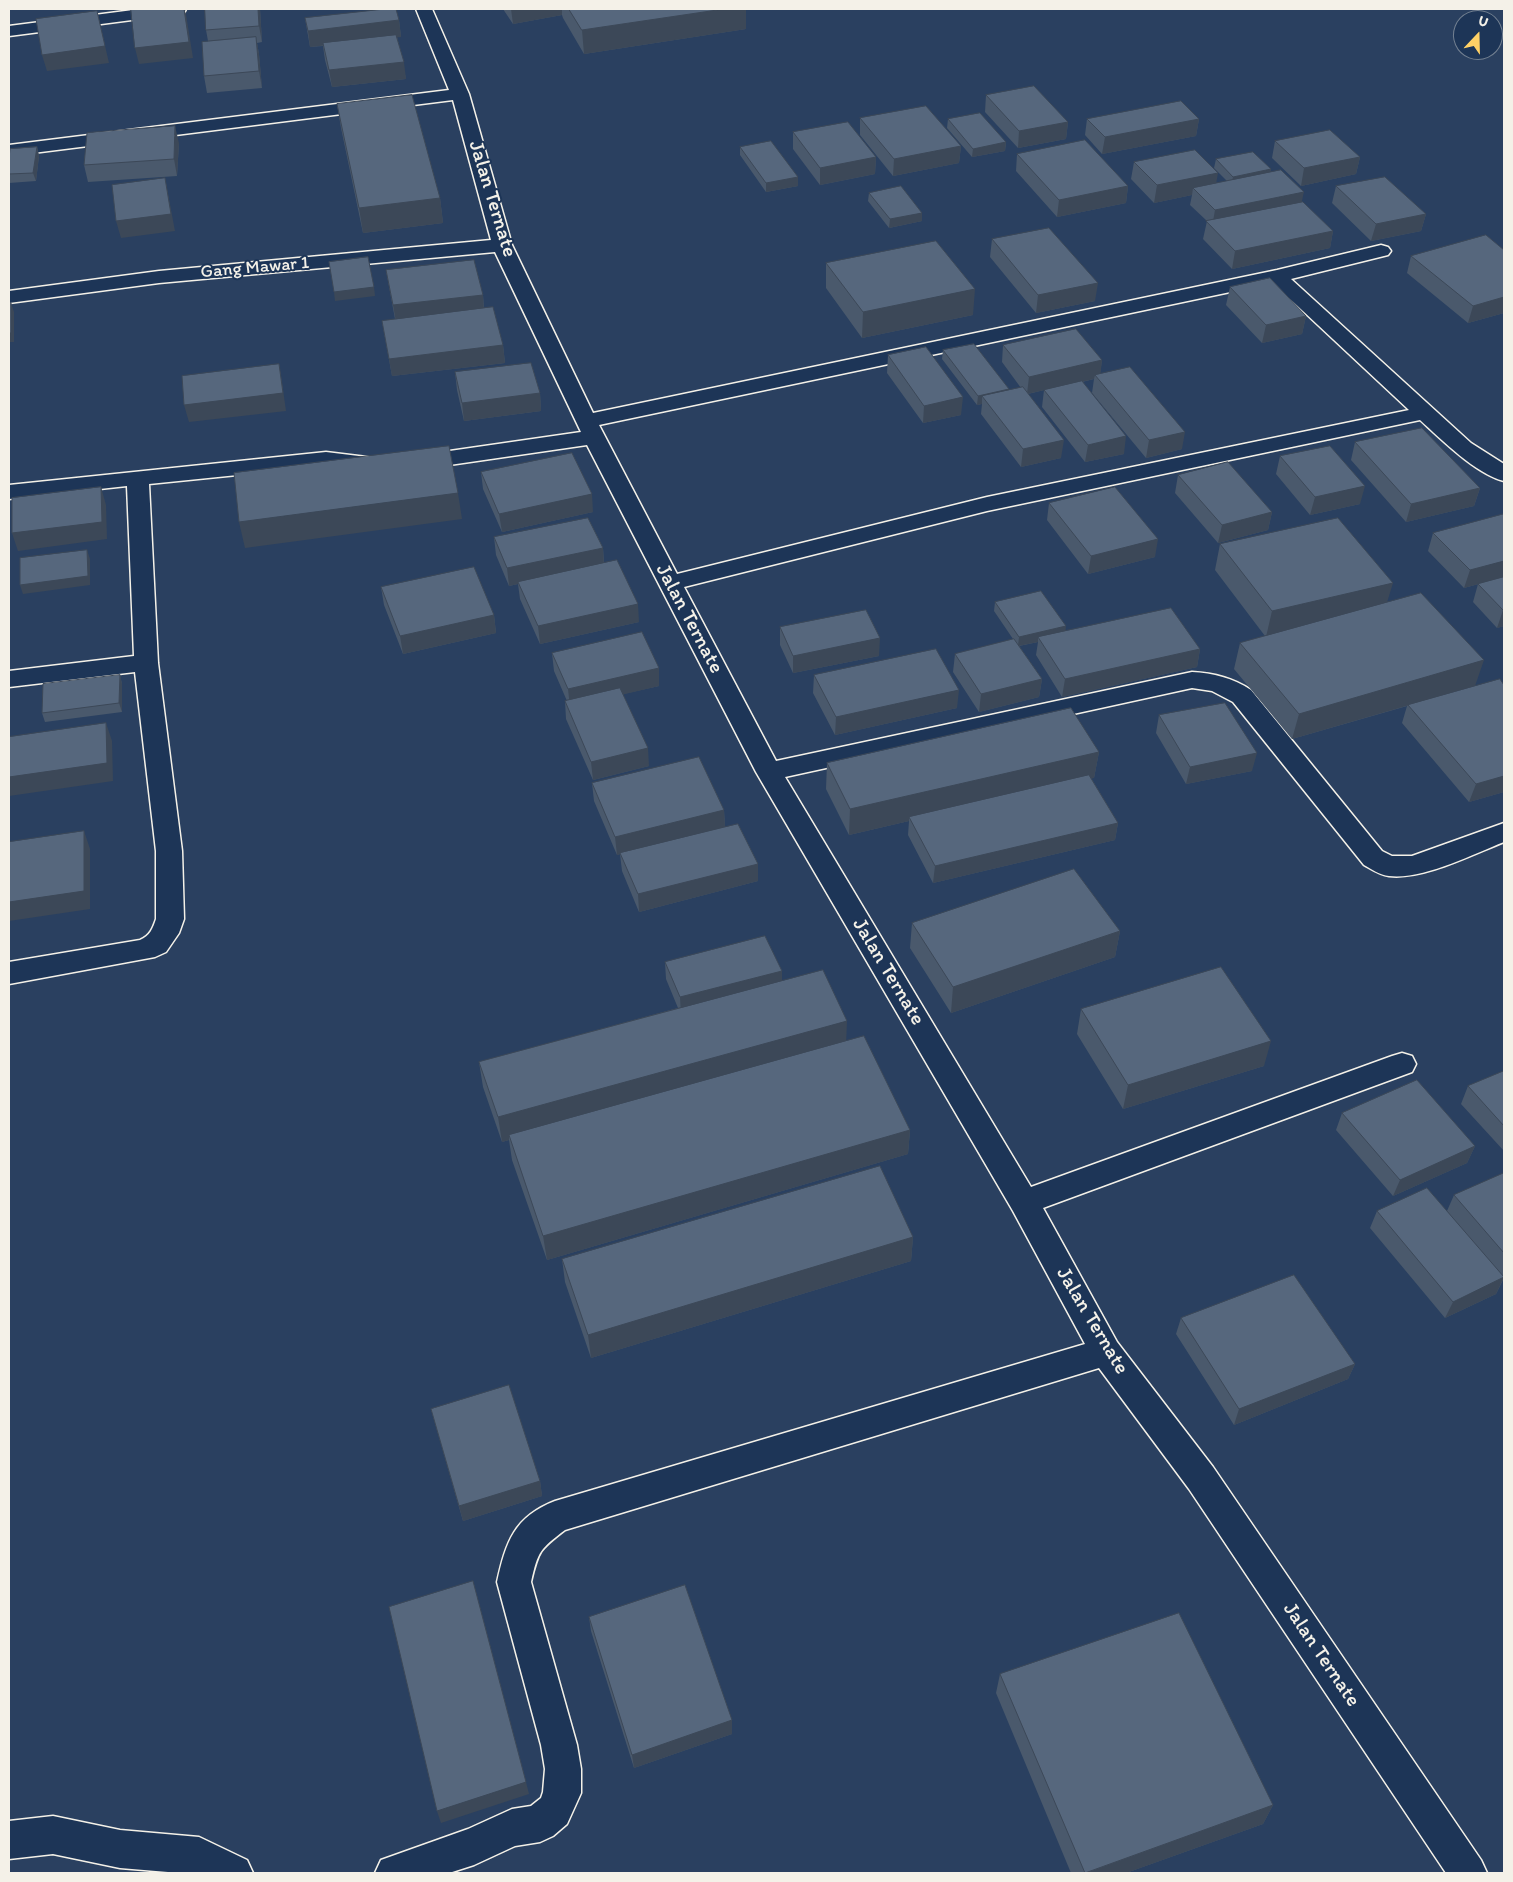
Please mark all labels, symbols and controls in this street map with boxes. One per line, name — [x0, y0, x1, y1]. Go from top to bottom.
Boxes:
north arrow — [1453, 10, 1503, 60]
text: U — [1476, 12, 1491, 31]
street label: Jalan Ternate — [462, 138, 522, 260]
street label: Gang Mawar 1 — [200, 252, 310, 284]
street label: Jalan Ternate — [650, 560, 728, 678]
street label: Jalan Ternate — [846, 914, 930, 1030]
street label: Jalan Ternate — [1050, 1263, 1134, 1379]
street label: Jalan Ternate — [1277, 1598, 1365, 1712]

